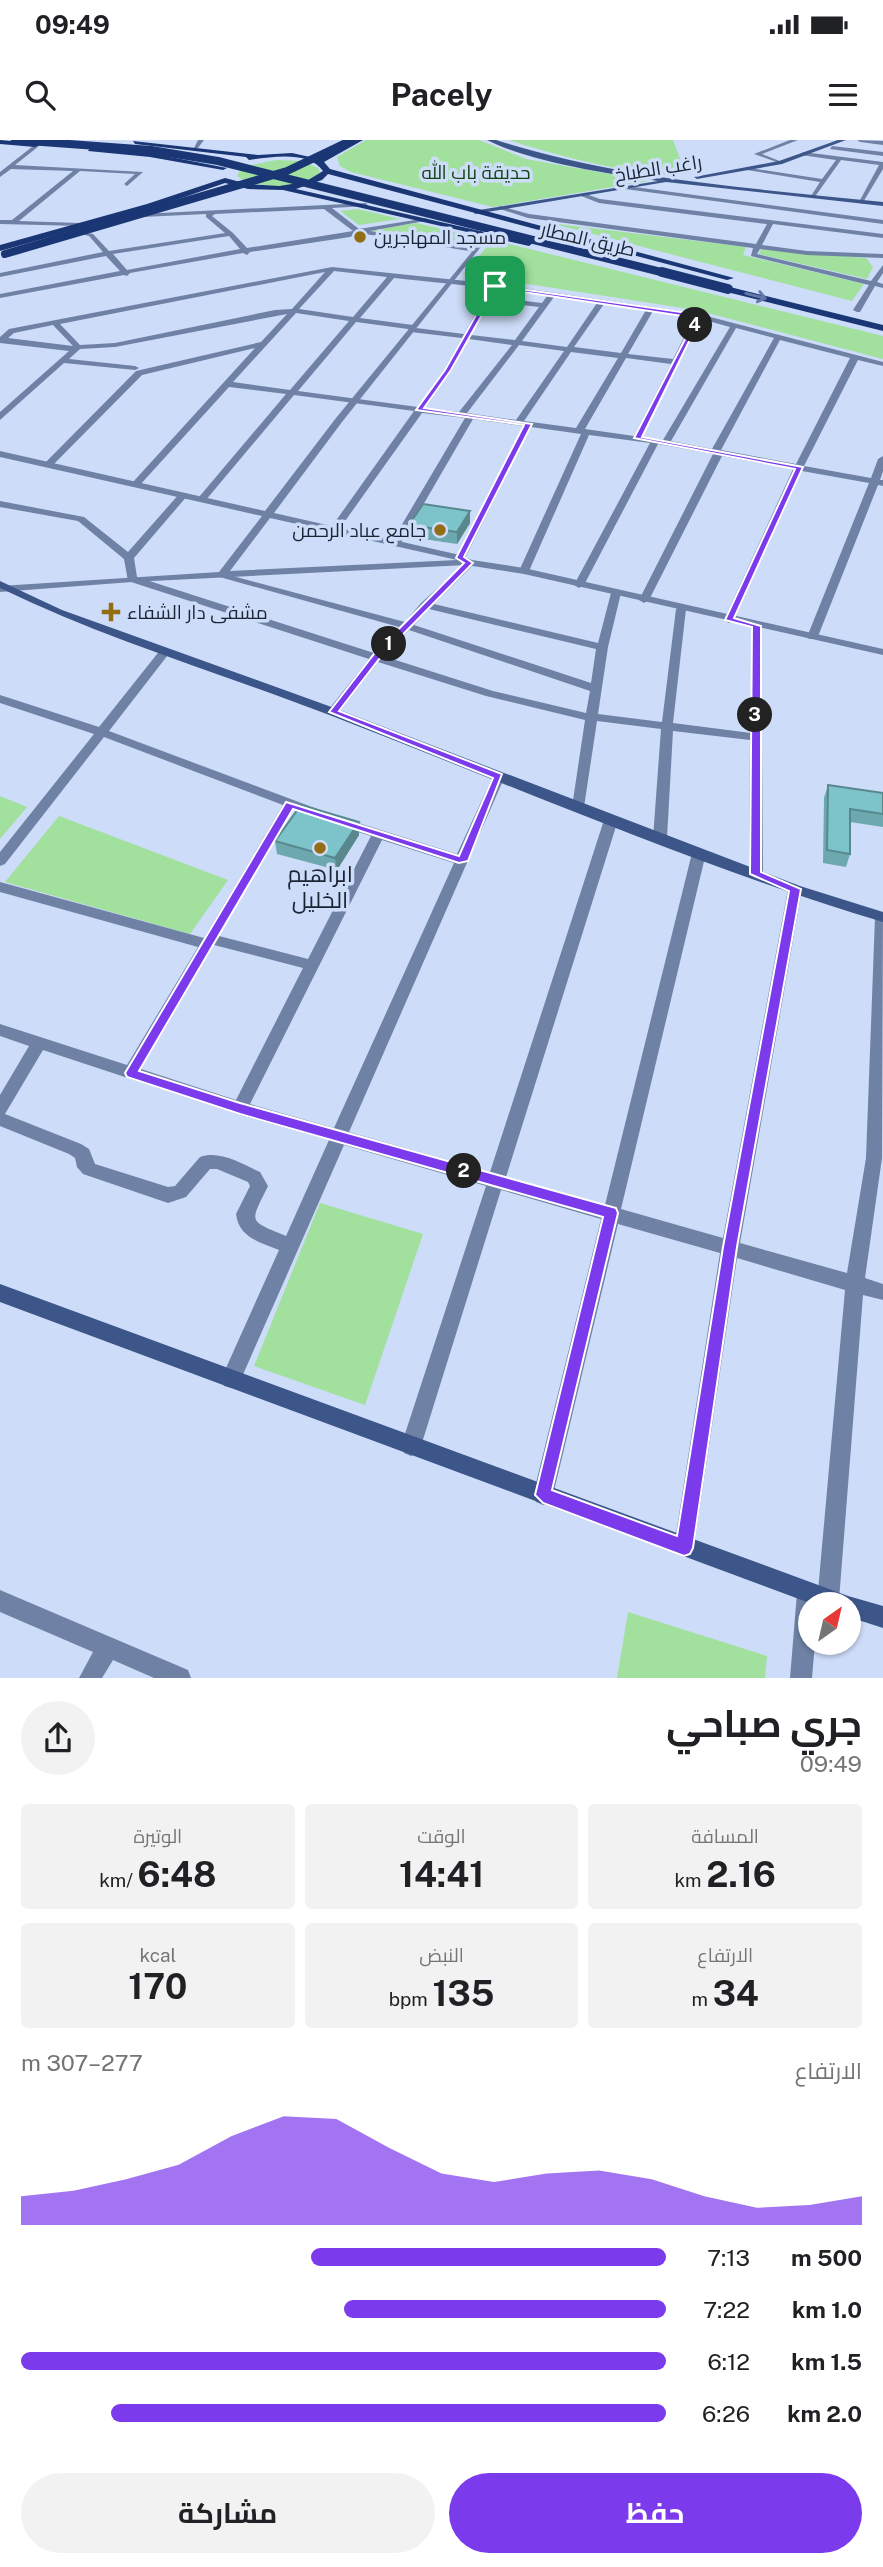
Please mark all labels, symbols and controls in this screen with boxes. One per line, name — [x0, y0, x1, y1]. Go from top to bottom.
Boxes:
text: 09:49 — [35, 9, 110, 40]
icon: search — [21, 76, 59, 114]
text: Pacely — [390, 76, 493, 113]
icon: menu — [824, 76, 862, 114]
street label: راغب الطباخ — [613, 150, 704, 189]
park label: حديقة باب الله — [422, 160, 530, 183]
street label: طريق المطار — [537, 217, 637, 262]
place label: مسجد المهاجرين — [374, 226, 506, 249]
marker: مسجد المهاجرين — [352, 229, 368, 245]
pin — [465, 256, 525, 316]
icon: arrive — [476, 267, 514, 305]
one-way arrow — [744, 290, 767, 303]
pin: 4 — [678, 308, 712, 342]
text: 4 — [688, 313, 701, 335]
place label: جامع عباد الرحمن — [292, 519, 426, 544]
marker: جامع عباد الرحمن — [432, 522, 448, 538]
place label: مشفى دار الشفاء — [127, 601, 268, 624]
marker: مشفى دار الشفاء — [101, 602, 121, 622]
pin: 1 — [372, 626, 406, 662]
text: 1 — [384, 632, 393, 654]
pin: 3 — [738, 698, 772, 732]
text: 3 — [748, 703, 761, 725]
marker: ابراهيم الخليل — [312, 840, 328, 856]
place label: ابراهيم الخليل — [287, 860, 353, 914]
pin: 2 — [447, 1154, 482, 1188]
text: 2 — [457, 1159, 470, 1181]
north arrow — [798, 1592, 861, 1656]
map controls — [798, 1592, 861, 1655]
button: share — [21, 1701, 95, 1775]
text: جري صباحي — [666, 1701, 862, 1746]
text: 09:49 — [800, 1750, 862, 1777]
text: الوتيرة — [133, 1825, 182, 1847]
text: الوقت — [417, 1825, 466, 1847]
text: المسافة — [691, 1825, 759, 1847]
text: 6:48 — [138, 1854, 216, 1895]
text: 14:41 — [399, 1854, 484, 1895]
text: 2.16 — [706, 1854, 776, 1895]
text: /km — [99, 1869, 138, 1891]
text: km — [674, 1869, 706, 1891]
text: kcal — [139, 1944, 176, 1966]
text: النبض — [419, 1944, 464, 1966]
text: الارتفاع — [697, 1944, 753, 1966]
text: 170 — [128, 1966, 187, 2007]
text: 135 — [432, 1973, 494, 2014]
text: 34 — [713, 1973, 759, 2014]
text: bpm — [389, 1988, 432, 2010]
text: m — [692, 1988, 713, 2010]
text: 277–307 m — [21, 2049, 143, 2076]
text: الارتفاع — [795, 2057, 862, 2084]
text: 7:13 — [707, 2244, 750, 2271]
text: 500 m — [791, 2244, 862, 2271]
text: 7:22 — [703, 2296, 750, 2323]
text: 1.0 km — [792, 2296, 862, 2323]
text: 6:12 — [707, 2348, 750, 2375]
text: 1.5 km — [791, 2348, 862, 2375]
text: 6:26 — [702, 2400, 750, 2427]
text: 2.0 km — [787, 2400, 862, 2427]
button: مشاركة — [21, 2473, 435, 2553]
button: حفظ — [449, 2473, 862, 2553]

